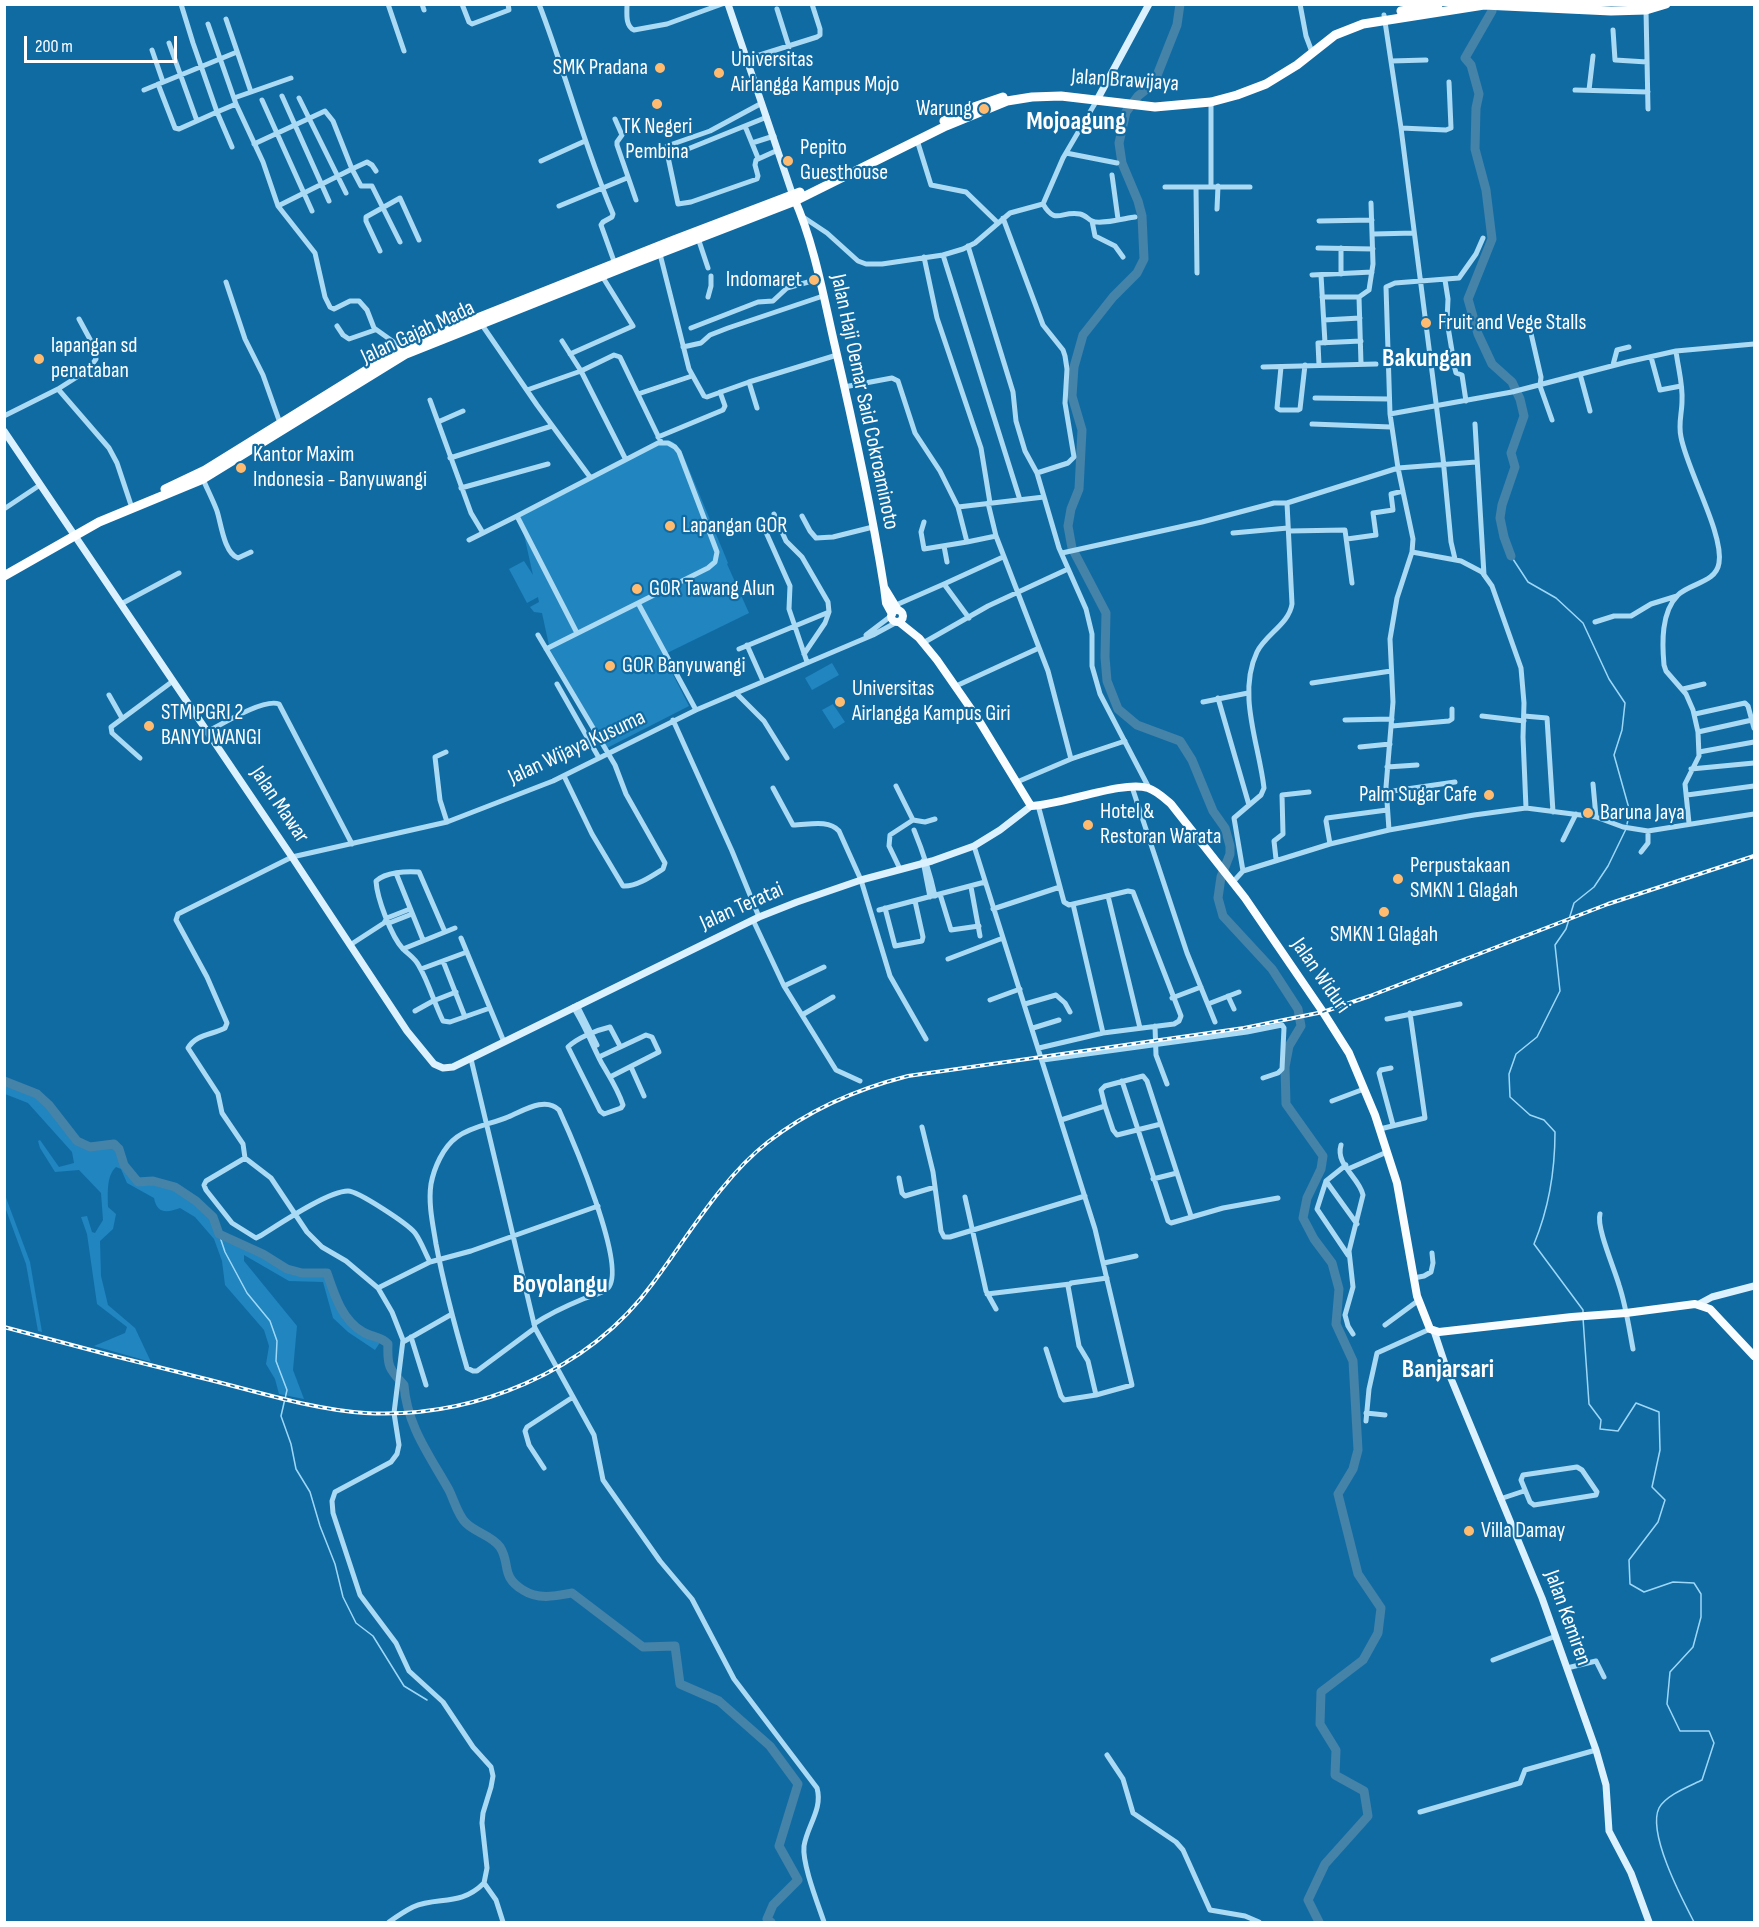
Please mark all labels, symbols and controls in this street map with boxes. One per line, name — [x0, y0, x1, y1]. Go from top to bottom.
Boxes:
scale bar — [27, 24, 180, 62]
text: 200 m — [35, 36, 73, 57]
place label: Universitas Airlangga Kampus Mojo — [731, 47, 899, 98]
place label: SMK Pradana — [553, 55, 648, 81]
marker: SMK Pradana — [653, 61, 667, 75]
street label: Jalan Brawijaya — [1070, 64, 1180, 98]
marker: Universitas Airlangga Kampus Mojo — [712, 66, 726, 80]
place label: Warung — [916, 96, 972, 122]
marker: TK Negeri Pembina — [650, 97, 664, 111]
marker: Warung — [977, 102, 991, 116]
district label: Mojoagung — [1026, 106, 1126, 138]
place label: TK Negeri Pembina — [622, 114, 692, 166]
place label: Pepito Guesthouse — [800, 135, 888, 186]
marker: Pepito Guesthouse — [781, 154, 795, 168]
place label: Indomaret — [726, 267, 802, 293]
street label: Jalan Haji Oemar Said Cokroaminoto — [824, 272, 904, 532]
marker: Indomaret — [807, 273, 821, 287]
street label: Jalan Gajah Mada — [357, 295, 479, 371]
place label: Fruit and Vege Stalls — [1438, 310, 1586, 336]
marker: Fruit and Vege Stalls — [1419, 316, 1433, 330]
place label: lapangan sd penataban — [51, 333, 137, 384]
district label: Bakungan — [1382, 343, 1472, 375]
marker: lapangan sd penataban — [32, 352, 46, 366]
place label: Kantor Maxim Indonesia - Banyuwangi — [253, 442, 427, 494]
marker: Kantor Maxim Indonesia - Banyuwangi — [234, 461, 248, 475]
place label: Lapangan GOR — [682, 513, 787, 539]
marker: Lapangan GOR — [663, 519, 677, 533]
place label: GOR Tawang Alun — [649, 576, 775, 602]
marker: GOR Tawang Alun — [630, 582, 644, 596]
place label: GOR Banyuwangi — [622, 653, 746, 679]
marker: GOR Banyuwangi — [603, 659, 617, 673]
place label: Universitas Airlangga Kampus Giri — [852, 676, 1011, 728]
marker: Universitas Airlangga Kampus Giri — [833, 695, 847, 709]
place label: STM PGRI 2 BANYUWANGI — [161, 700, 261, 752]
street label: Jalan Wijaya Kusuma — [504, 705, 650, 791]
marker: STM PGRI 2 BANYUWANGI — [142, 719, 156, 733]
street label: Jalan Mawar — [244, 762, 314, 848]
place label: Palm Sugar Cafe — [1359, 782, 1477, 808]
marker: Palm Sugar Cafe — [1482, 788, 1496, 802]
place label: Hotel & Restoran Warata — [1100, 799, 1221, 850]
place label: Baruna Jaya — [1600, 800, 1685, 826]
marker: Baruna Jaya — [1581, 806, 1595, 820]
marker: Hotel & Restoran Warata — [1081, 818, 1095, 832]
place label: Perpustakaan SMKN 1 Glagah — [1410, 853, 1518, 904]
marker: Perpustakaan SMKN 1 Glagah — [1391, 872, 1405, 886]
street label: Jalan Teratai — [696, 877, 788, 937]
marker: SMKN 1 Glagah — [1377, 905, 1391, 919]
place label: SMKN 1 Glagah — [1330, 922, 1438, 948]
street label: Jalan Widuri — [1285, 933, 1355, 1019]
district label: Boyolangu — [512, 1269, 608, 1301]
district label: Banjarsari — [1402, 1354, 1494, 1386]
place label: Villa Damay — [1481, 1518, 1565, 1544]
marker: Villa Damay — [1462, 1524, 1476, 1538]
street label: Jalan Kemiren — [1538, 1567, 1596, 1669]

